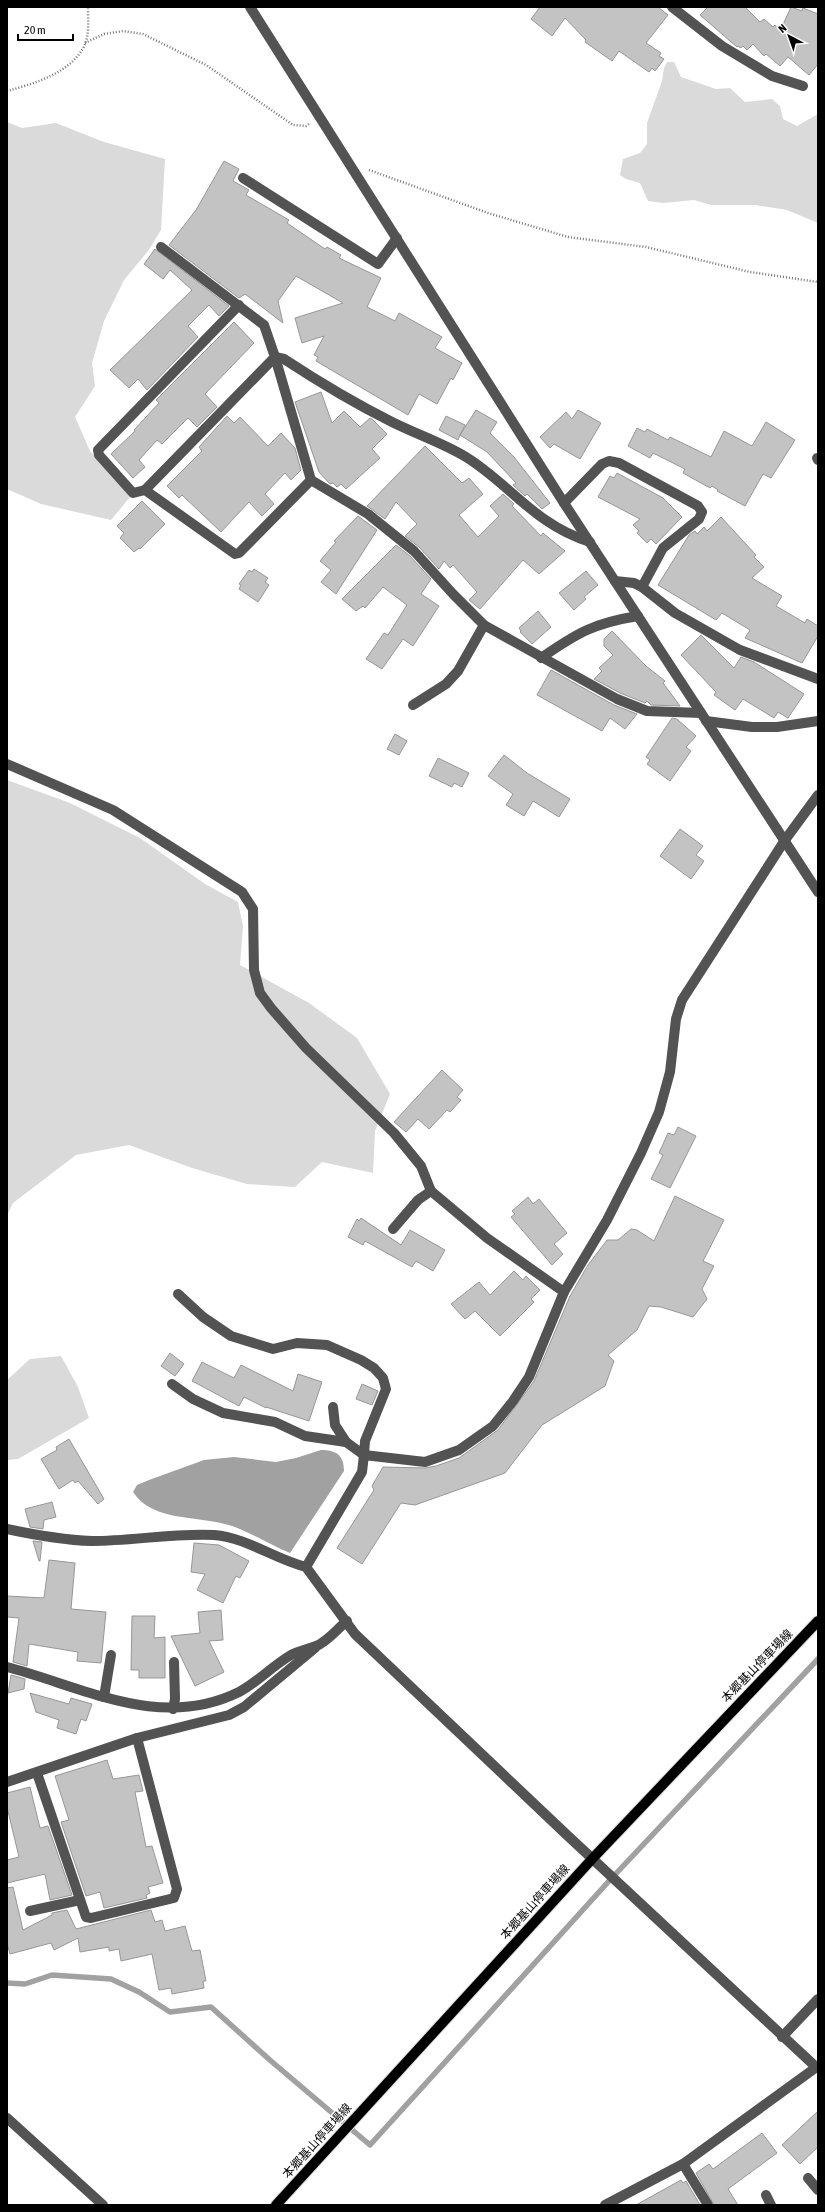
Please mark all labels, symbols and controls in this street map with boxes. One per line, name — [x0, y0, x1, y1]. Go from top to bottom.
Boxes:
scale bar — [18, 16, 73, 42]
north arrow — [769, 16, 809, 56]
text: N — [776, 22, 789, 35]
text: 20 m — [24, 23, 46, 37]
street label: 本郷基山停車場線 — [719, 1627, 795, 1705]
street label: 本郷基山停車場線 — [498, 1862, 572, 1942]
street label: 本郷基山停車場線 — [280, 2101, 354, 2181]

